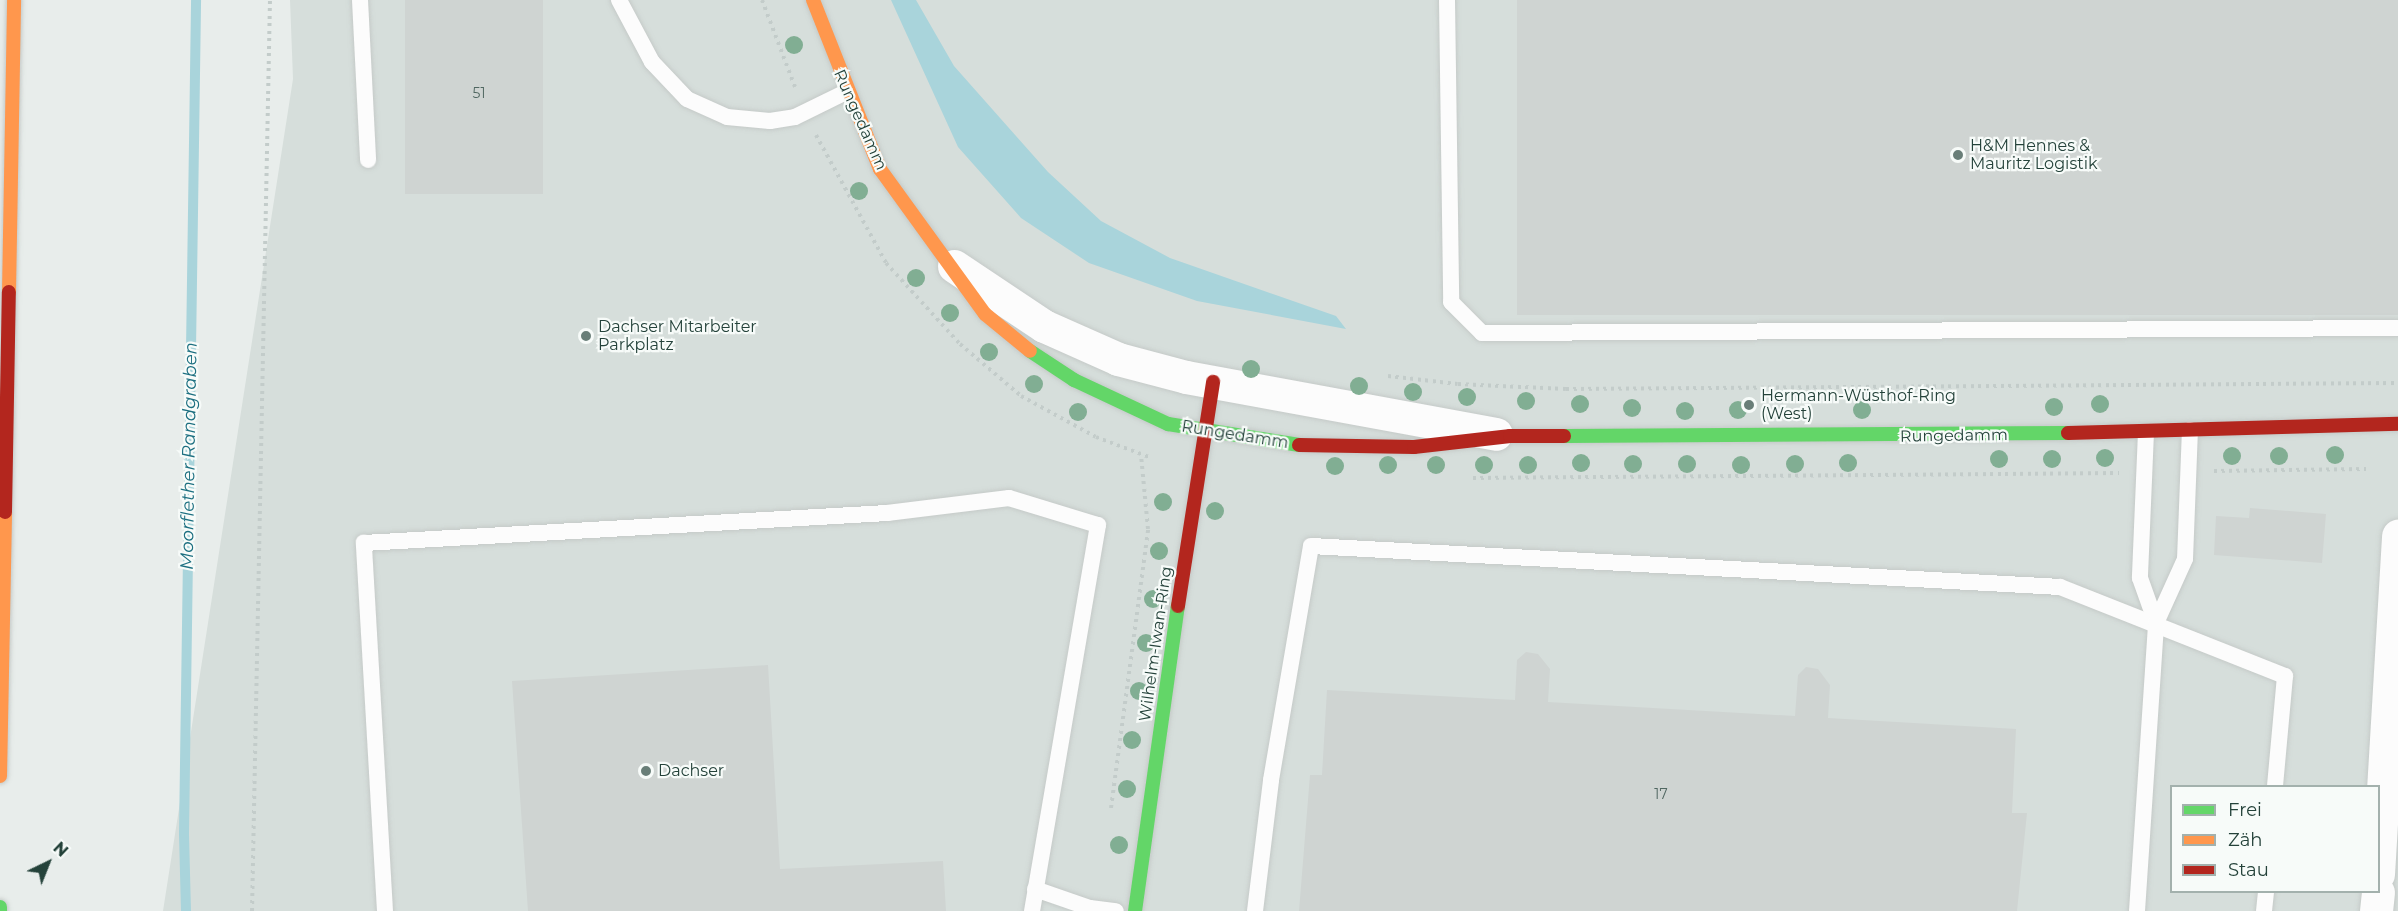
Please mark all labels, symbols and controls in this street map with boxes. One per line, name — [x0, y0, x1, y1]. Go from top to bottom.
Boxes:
street label: Rungedamm — [829, 67, 891, 173]
house number: 51 — [473, 85, 485, 101]
place label: H&M Hennes & Mauritz Logistik — [1970, 136, 2098, 174]
marker: H&M Hennes & Mauritz Logistik — [1951, 148, 1965, 162]
place label: Dachser Mitarbeiter Parkplatz — [598, 317, 757, 355]
marker: Dachser Mitarbeiter Parkplatz — [579, 329, 593, 343]
water label: Moorflether Randgraben — [176, 342, 202, 570]
place label: Hermann-Wüsthof-Ring (West) — [1761, 386, 1956, 424]
marker: Hermann-Wüsthof-Ring (West) — [1742, 398, 1756, 412]
street label: Rungedamm — [1180, 417, 1290, 453]
street label: Rungedamm — [1900, 425, 2008, 447]
street label: Wilhelm-Iwan-Ring — [1136, 565, 1176, 723]
place label: Dachser — [658, 761, 724, 781]
marker: Dachser — [639, 764, 653, 778]
legend — [2170, 785, 2380, 893]
house number: 17 — [1654, 786, 1668, 802]
text: Frei — [2228, 799, 2262, 821]
text: Zäh — [2228, 829, 2263, 851]
north arrow — [18, 833, 78, 893]
text: N — [49, 838, 72, 861]
text: Stau — [2228, 859, 2269, 881]

